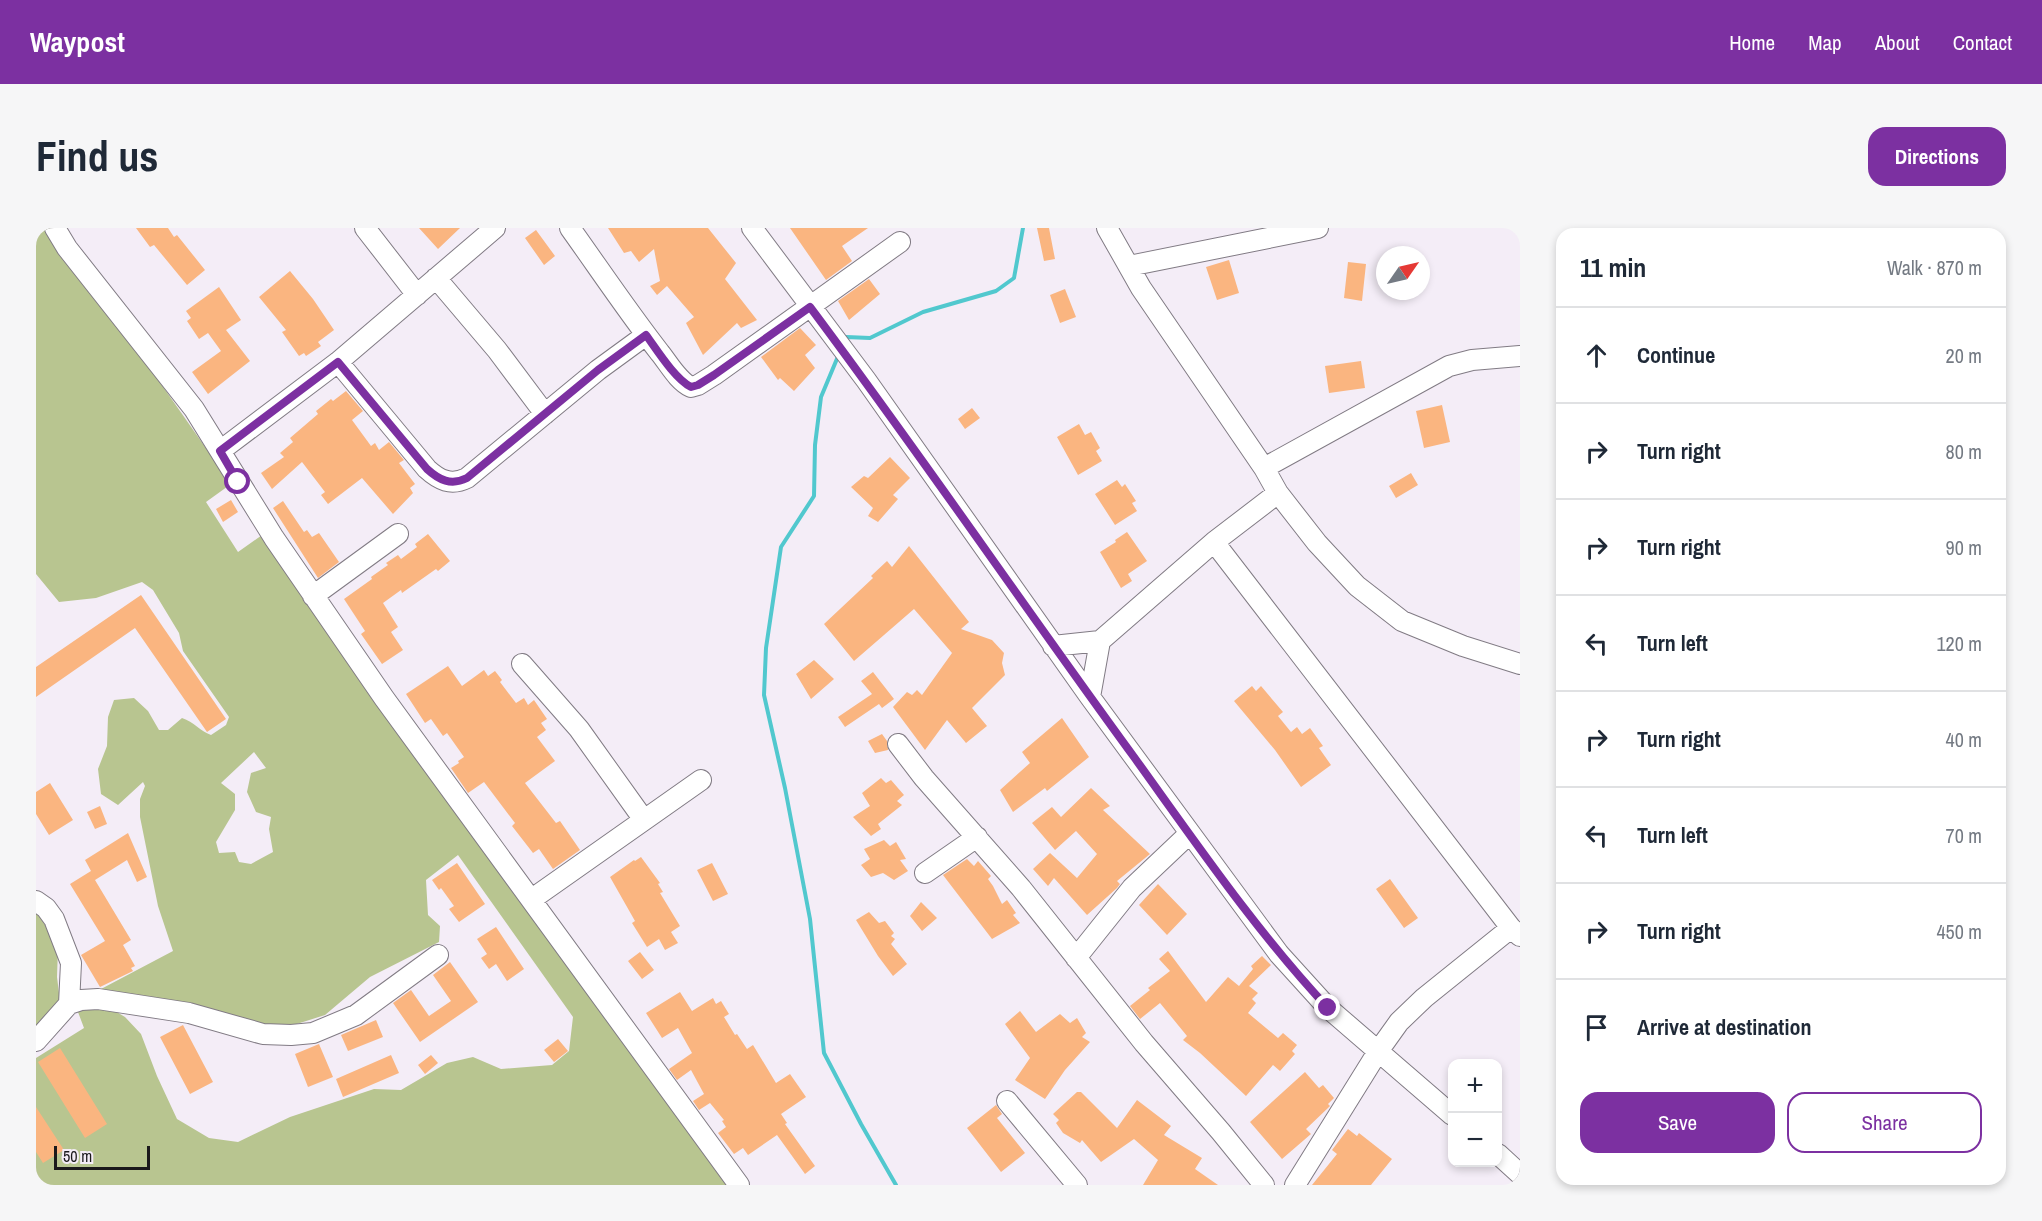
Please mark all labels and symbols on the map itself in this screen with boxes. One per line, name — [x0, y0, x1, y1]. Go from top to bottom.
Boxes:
north arrow — [1376, 246, 1430, 300]
route start — [224, 468, 250, 494]
route end — [1314, 994, 1340, 1020]
scale bar — [54, 1143, 150, 1170]

